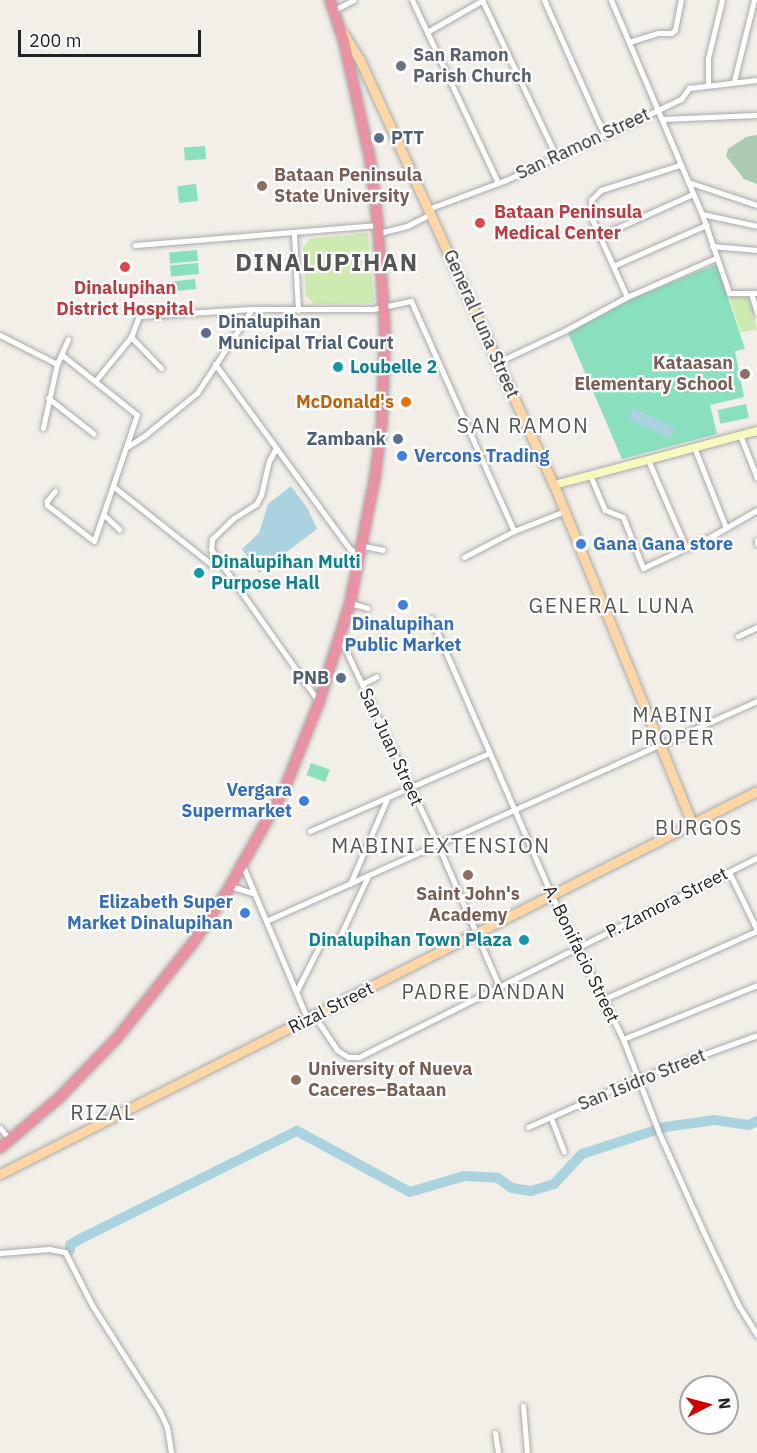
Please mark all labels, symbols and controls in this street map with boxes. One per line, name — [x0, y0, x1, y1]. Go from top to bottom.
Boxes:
scale bar — [21, 18, 204, 56]
text: 200 m — [29, 29, 81, 52]
place label: San Ramon Parish Church — [413, 45, 532, 88]
marker: San Ramon Parish Church — [394, 59, 408, 73]
street label: San Ramon Street — [513, 104, 653, 184]
place label: PTT — [391, 127, 424, 149]
marker: PTT — [372, 131, 386, 145]
place label: Bataan Peninsula State University — [274, 165, 422, 207]
marker: Bataan Peninsula State University — [255, 179, 269, 193]
place label: Bataan Peninsula Medical Center — [494, 202, 642, 244]
marker: Bataan Peninsula Medical Center — [471, 214, 489, 232]
street label: General Luna Street — [439, 246, 523, 402]
district label: DINALUPIHAN — [235, 249, 419, 277]
marker: Dinalupihan District Hospital — [116, 258, 134, 276]
place label: Dinalupihan District Hospital — [56, 278, 194, 320]
place label: Dinalupihan Municipal Trial Court — [218, 312, 394, 354]
marker: Dinalupihan Municipal Trial Court — [199, 326, 213, 340]
place label: Kataasan Elementary School — [574, 353, 733, 395]
place label: Loubelle 2 — [350, 356, 437, 378]
marker: Loubelle 2 — [331, 360, 345, 374]
marker: Kataasan Elementary School — [738, 367, 752, 381]
place label: McDonald's — [296, 391, 394, 413]
marker: McDonald's — [399, 395, 413, 409]
district label: SAN RAMON — [457, 412, 589, 438]
place label: Zambank — [306, 428, 386, 450]
marker: Zambank — [391, 432, 405, 446]
place label: Vercons Trading — [414, 445, 550, 467]
marker: Vercons Trading — [395, 449, 409, 463]
place label: Gana Gana store — [593, 533, 733, 555]
marker: Gana Gana store — [574, 537, 588, 551]
place label: Dinalupihan Multi Purpose Hall — [211, 552, 361, 594]
marker: Dinalupihan Multi Purpose Hall — [192, 566, 206, 580]
district label: GENERAL LUNA — [529, 592, 695, 618]
marker: Dinalupihan Public Market — [396, 598, 410, 612]
place label: Dinalupihan Public Market — [345, 614, 461, 656]
place label: PNB — [292, 667, 329, 689]
marker: PNB — [334, 671, 348, 685]
street label: San Juan Street — [354, 685, 428, 809]
district label: MABINI PROPER — [631, 702, 715, 749]
place label: Vergara Supermarket — [181, 780, 292, 822]
marker: Vergara Supermarket — [297, 794, 311, 808]
district label: BURGOS — [655, 815, 743, 839]
district label: MABINI EXTENSION — [331, 832, 551, 858]
street label: P. Zamora Street — [602, 863, 732, 943]
marker: Saint John's Academy — [461, 868, 475, 882]
street label: A. Bonifacio Street — [538, 882, 624, 1026]
place label: Saint John's Academy — [416, 884, 520, 926]
place label: Elizabeth Super Market Dinalupihan — [67, 892, 233, 934]
marker: Elizabeth Super Market Dinalupihan — [238, 906, 252, 920]
place label: Dinalupihan Town Plaza — [309, 929, 512, 951]
marker: Dinalupihan Town Plaza — [517, 933, 531, 947]
street label: Rizal Street — [285, 977, 377, 1039]
district label: PADRE DANDAN — [402, 979, 566, 1003]
street label: San Isidro Street — [575, 1045, 709, 1115]
place label: University of Nueva Caceres–Bataan — [308, 1059, 473, 1102]
marker: University of Nueva Caceres–Bataan — [289, 1073, 303, 1087]
district label: RIZAL — [70, 1099, 136, 1125]
north arrow — [679, 1375, 739, 1435]
text: N — [714, 1397, 735, 1410]

